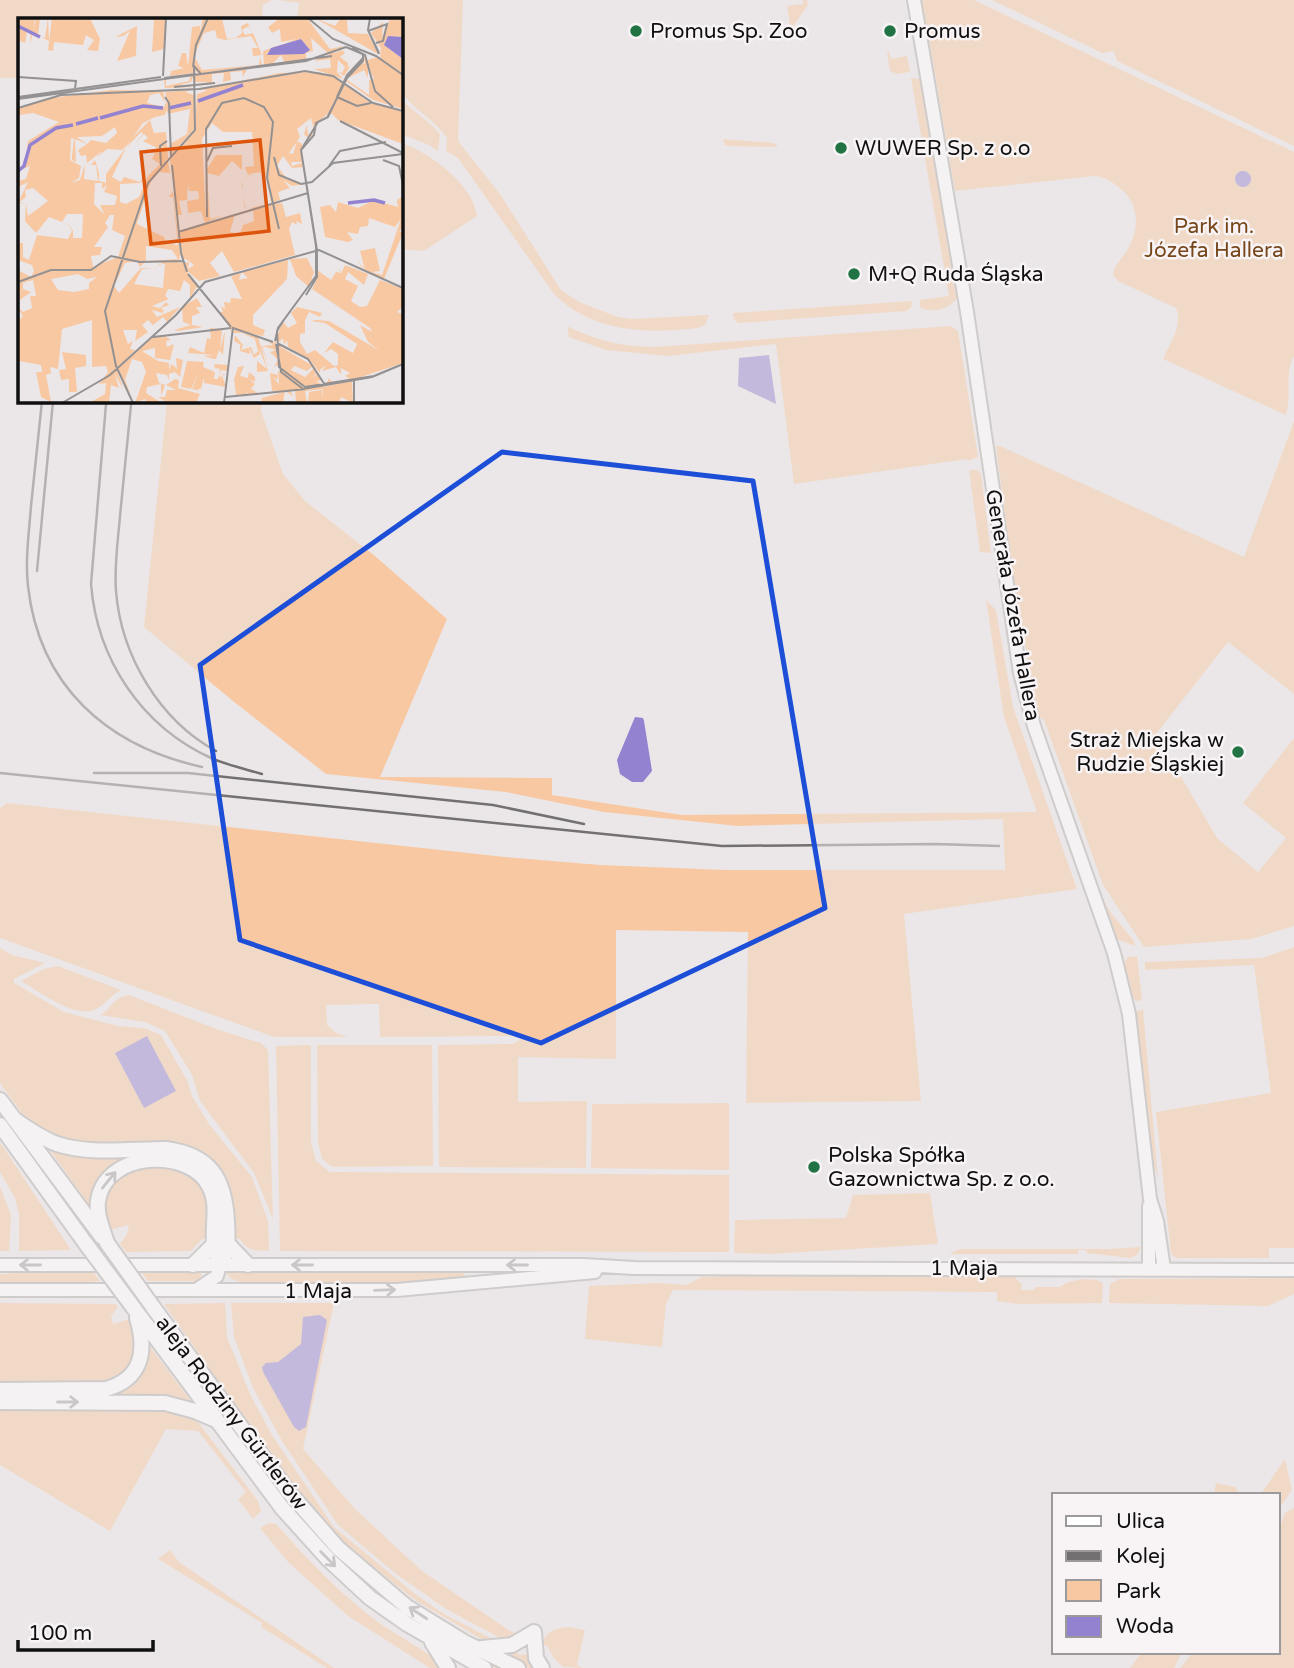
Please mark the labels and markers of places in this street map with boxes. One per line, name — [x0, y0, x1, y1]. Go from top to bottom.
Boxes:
place label: Promus Sp. Zoo — [650, 19, 808, 44]
place label: Promus — [904, 19, 981, 44]
marker: Promus Sp. Zoo — [628, 23, 644, 39]
marker: Promus — [882, 23, 898, 39]
place label: WUWER Sp. z o.o — [855, 136, 1030, 161]
marker: WUWER Sp. z o.o — [833, 140, 849, 156]
place label: M+Q Ruda Śląska — [868, 262, 1044, 287]
marker: M+Q Ruda Śląska — [846, 266, 862, 282]
place label: Straż Miejska w Rudzie Śląskiej — [1070, 728, 1224, 777]
marker: Straż Miejska w Rudzie Śląskiej — [1230, 744, 1246, 760]
place label: Polska Spółka Gazownictwa Sp. z o.o. — [828, 1143, 1055, 1192]
marker: Polska Spółka Gazownictwa Sp. z o.o. — [806, 1159, 822, 1175]

